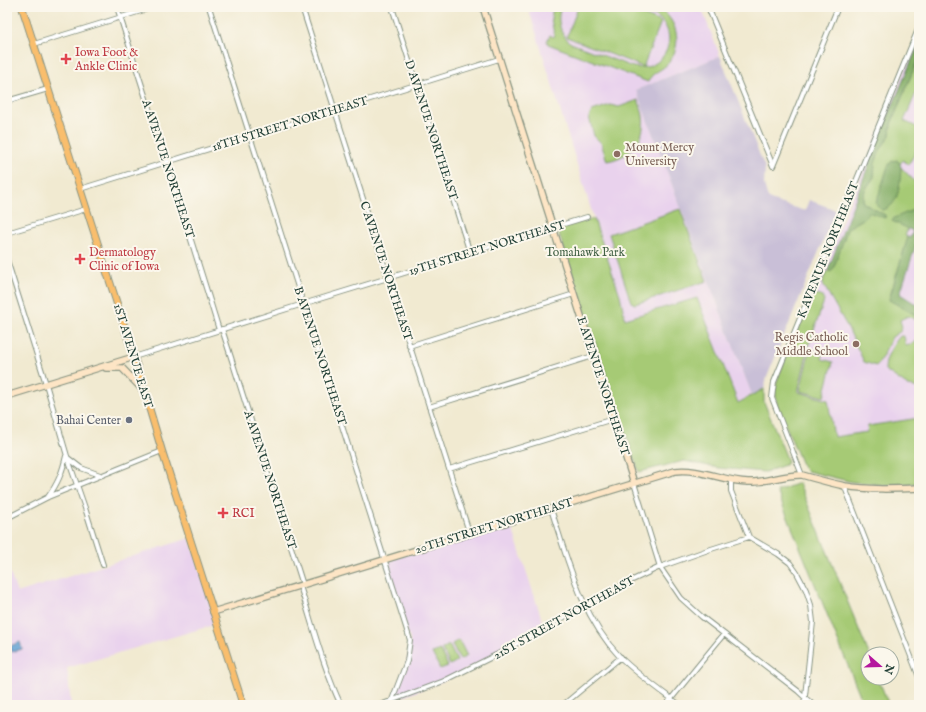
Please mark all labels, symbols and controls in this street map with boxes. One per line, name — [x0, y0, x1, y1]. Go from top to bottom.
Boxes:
place label: Iowa Foot & Ankle Clinic — [74, 45, 138, 74]
marker: Iowa Foot & Ankle Clinic — [60, 53, 72, 65]
street label: D AVENUE NORTHEAST — [401, 58, 461, 202]
street label: 18TH STREET NORTHEAST — [210, 93, 370, 155]
street label: A AVENUE NORTHEAST — [138, 97, 198, 241]
place label: Mount Mercy University — [625, 140, 694, 169]
marker: Mount Mercy University — [612, 149, 622, 159]
street label: K AVENUE NORTHEAST — [794, 179, 862, 320]
street label: C AVENUE NORTHEAST — [356, 199, 416, 343]
street label: 19TH STREET NORTHEAST — [407, 217, 567, 279]
place label: Dermatology Clinic of Iowa — [89, 245, 160, 274]
park label: Tomahawk Park — [545, 245, 625, 260]
marker: Dermatology Clinic of Iowa — [74, 253, 86, 265]
street label: B AVENUE NORTHEAST — [290, 285, 350, 428]
street label: 1ST AVENUE EAST — [110, 302, 156, 410]
street label: E AVENUE NORTHEAST — [573, 315, 633, 458]
place label: Regis Catholic Middle School — [775, 330, 849, 359]
marker: Regis Catholic Middle School — [851, 339, 861, 349]
street label: A AVENUE NORTHEAST — [240, 408, 300, 552]
place label: Bahai Center — [56, 413, 122, 428]
marker: Bahai Center — [124, 415, 134, 425]
street label: 20TH STREET NORTHEAST — [413, 495, 575, 557]
place label: RCI — [232, 506, 255, 521]
marker: RCI — [217, 507, 229, 519]
street label: 21ST STREET NORTHEAST — [491, 573, 637, 663]
north arrow — [860, 646, 900, 686]
text: N — [880, 661, 897, 676]

